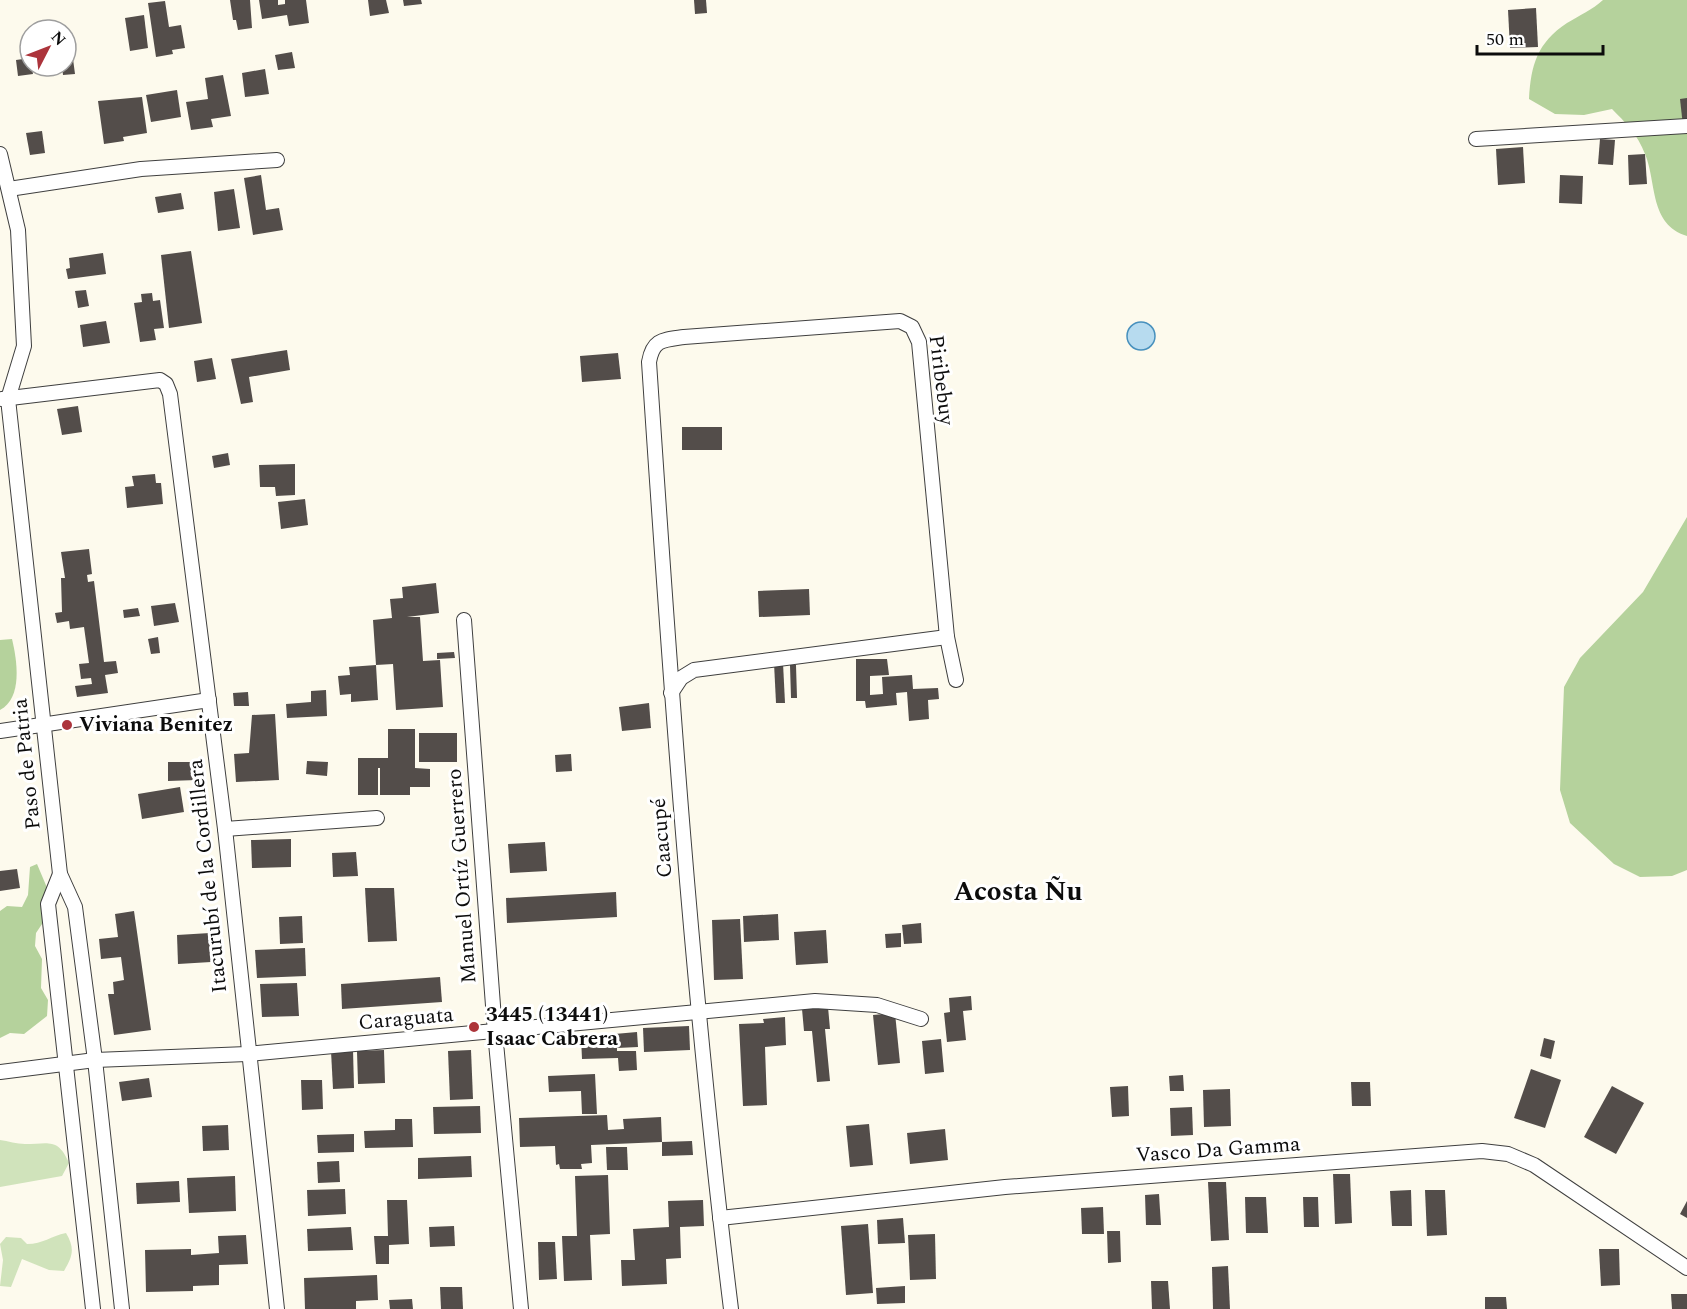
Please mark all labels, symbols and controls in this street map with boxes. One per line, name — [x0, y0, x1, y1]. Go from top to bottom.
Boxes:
north arrow — [18, 18, 78, 78]
scale bar — [1477, 18, 1603, 56]
text: N — [45, 26, 72, 52]
text: 50 m — [1486, 26, 1524, 53]
street label: Piribebuy — [920, 333, 963, 428]
street label: Paso de Patria — [4, 696, 50, 831]
place label: Viviana Benitez — [79, 709, 233, 741]
marker: Viviana Benitez — [60, 718, 74, 732]
street label: Itacurubí de la Cordillera — [180, 757, 236, 994]
street label: Manuel Ortíz Guerrero — [439, 768, 485, 984]
street label: Caacupé — [643, 797, 681, 879]
district label: Acosta Ñu — [954, 871, 1082, 913]
street label: Caraguata — [357, 999, 456, 1039]
place label: 3445 (13441) Isaac Cabrera — [486, 999, 618, 1055]
marker: 3445 (13441) Isaac Cabrera — [467, 1020, 481, 1034]
street label: Vasco Da Gamma — [1135, 1128, 1302, 1172]

